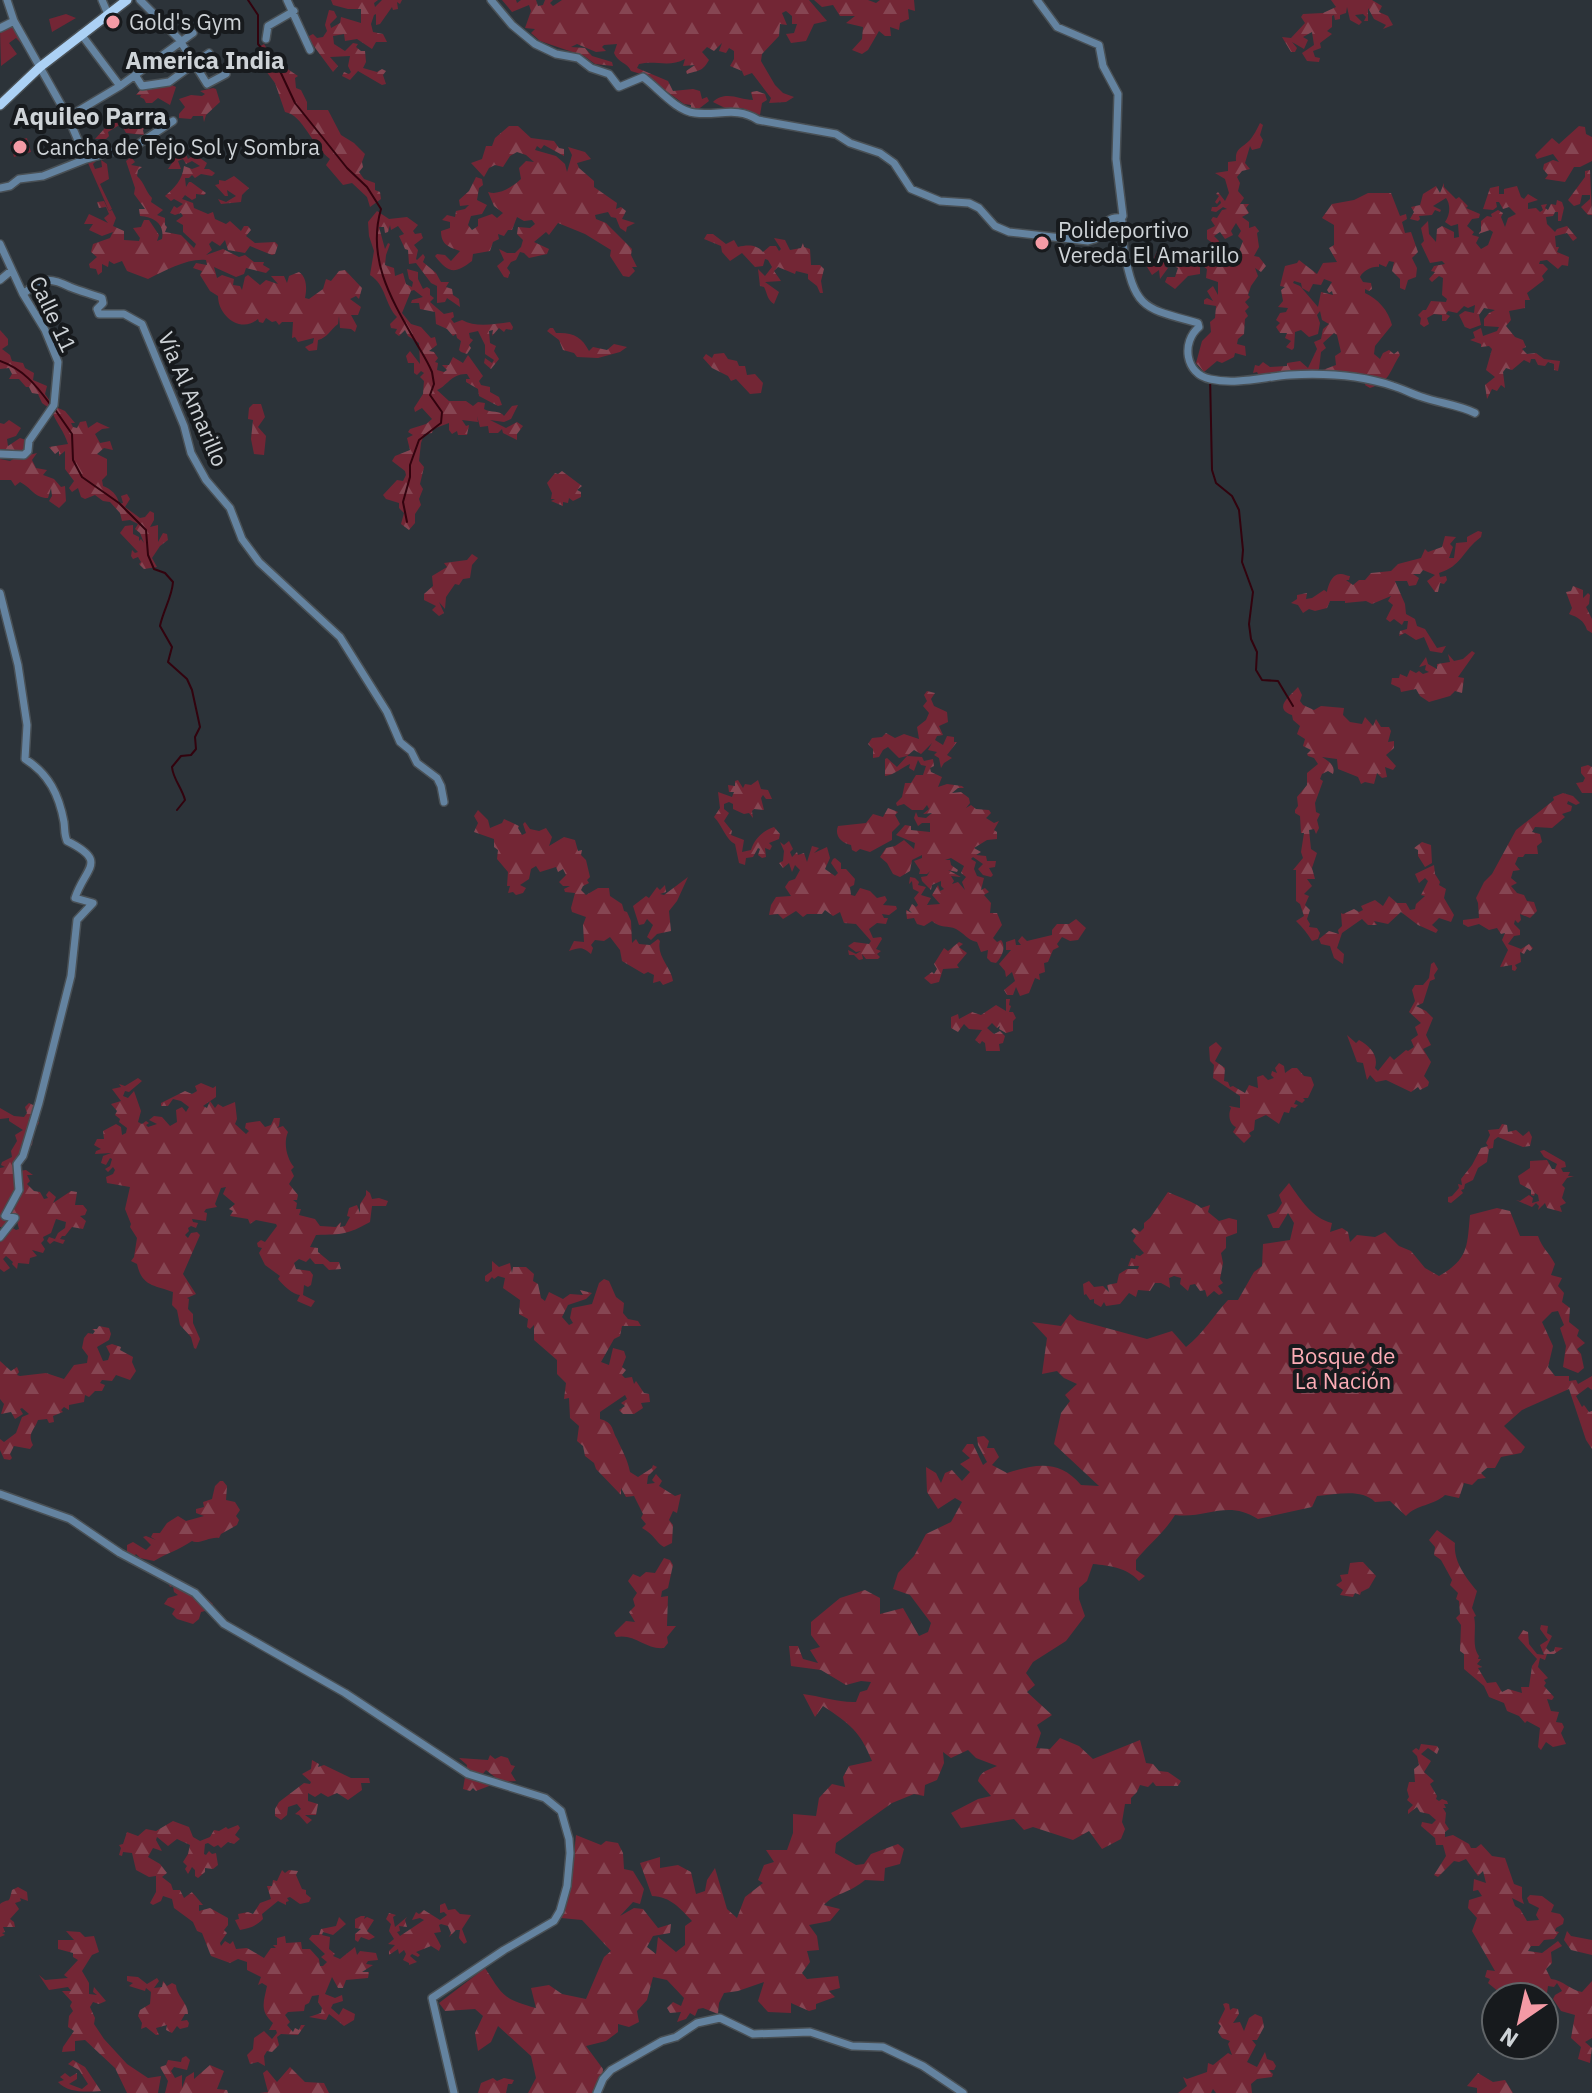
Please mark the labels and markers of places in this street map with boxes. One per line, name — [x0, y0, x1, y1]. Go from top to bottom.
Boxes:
place label: Gold's Gym — [129, 7, 242, 36]
marker: Gold's Gym — [104, 13, 122, 31]
place label: Cancha de Tejo Sol y Sombra — [36, 132, 320, 161]
marker: Cancha de Tejo Sol y Sombra — [11, 138, 29, 156]
place label: Polideportivo Vereda El Amarillo — [1058, 215, 1239, 269]
marker: Polideportivo Vereda El Amarillo — [1033, 234, 1051, 252]

